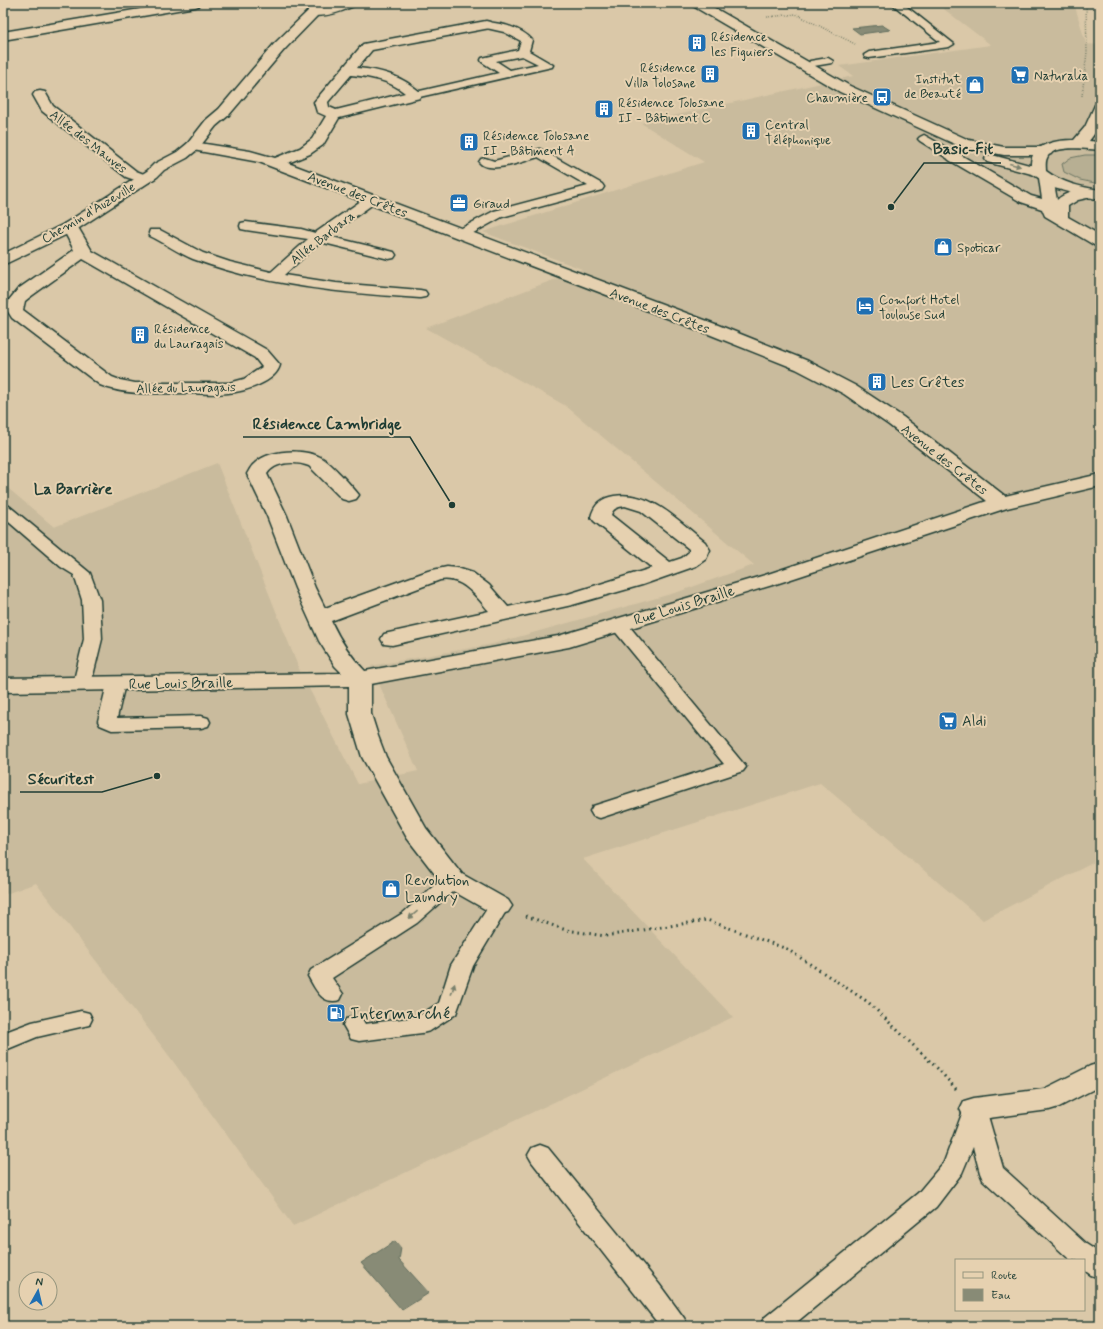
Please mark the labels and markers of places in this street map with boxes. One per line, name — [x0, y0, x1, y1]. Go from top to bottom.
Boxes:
place label: Résidence les Figuiers — [711, 29, 774, 61]
building icon: Résidence les Figuiers — [686, 32, 708, 54]
place label: Résidence Villa Tolosane — [625, 60, 696, 92]
building icon: Résidence Villa Tolosane — [699, 63, 721, 85]
supermarket icon: Naturalia — [1009, 64, 1031, 86]
place label: Naturalia — [1034, 68, 1089, 85]
place label: Institut de Beauté — [904, 71, 961, 103]
shop icon: Institut de Beauté — [964, 74, 986, 96]
bus stop icon: Chaumière — [871, 86, 893, 108]
place label: Chaumière — [806, 90, 868, 107]
place label: Résidence Tolosane II - Bâtiment C — [618, 95, 724, 127]
building icon: Résidence Tolosane II - Bâtiment C — [593, 98, 615, 120]
place label: Central Téléphonique — [765, 117, 831, 149]
building icon: Central Téléphonique — [740, 120, 762, 142]
place label: Résidence Tolosane II - Bâtiment A — [483, 128, 589, 160]
building icon: Résidence Tolosane II - Bâtiment A — [458, 131, 480, 153]
callout: Basic-Fit — [924, 135, 1001, 163]
office icon: Giraud — [448, 192, 470, 214]
place label: Giraud — [473, 196, 510, 213]
shop icon: Spoticar — [932, 236, 954, 258]
place label: Spoticar — [957, 240, 1001, 257]
place label: Comfort Hotel Toulouse Sud — [879, 292, 960, 324]
hotel icon: Comfort Hotel Toulouse Sud — [854, 295, 876, 317]
place label: Résidence du Lauragais — [154, 321, 224, 353]
building icon: Résidence du Lauragais — [129, 324, 151, 346]
building icon: Les Crêtes — [866, 371, 888, 393]
place label: Les Crêtes — [891, 373, 965, 393]
callout: Résidence Cambridge — [243, 409, 410, 437]
supermarket icon: Aldi — [937, 710, 959, 732]
place label: Aldi — [962, 712, 987, 732]
callout: Sécuritest — [20, 764, 102, 792]
place label: Revolution Laundry — [405, 871, 469, 908]
shop icon: Revolution Laundry — [380, 878, 402, 900]
fuel station icon: Intermarché — [325, 1002, 347, 1024]
place label: Intermarché — [350, 1002, 450, 1026]

